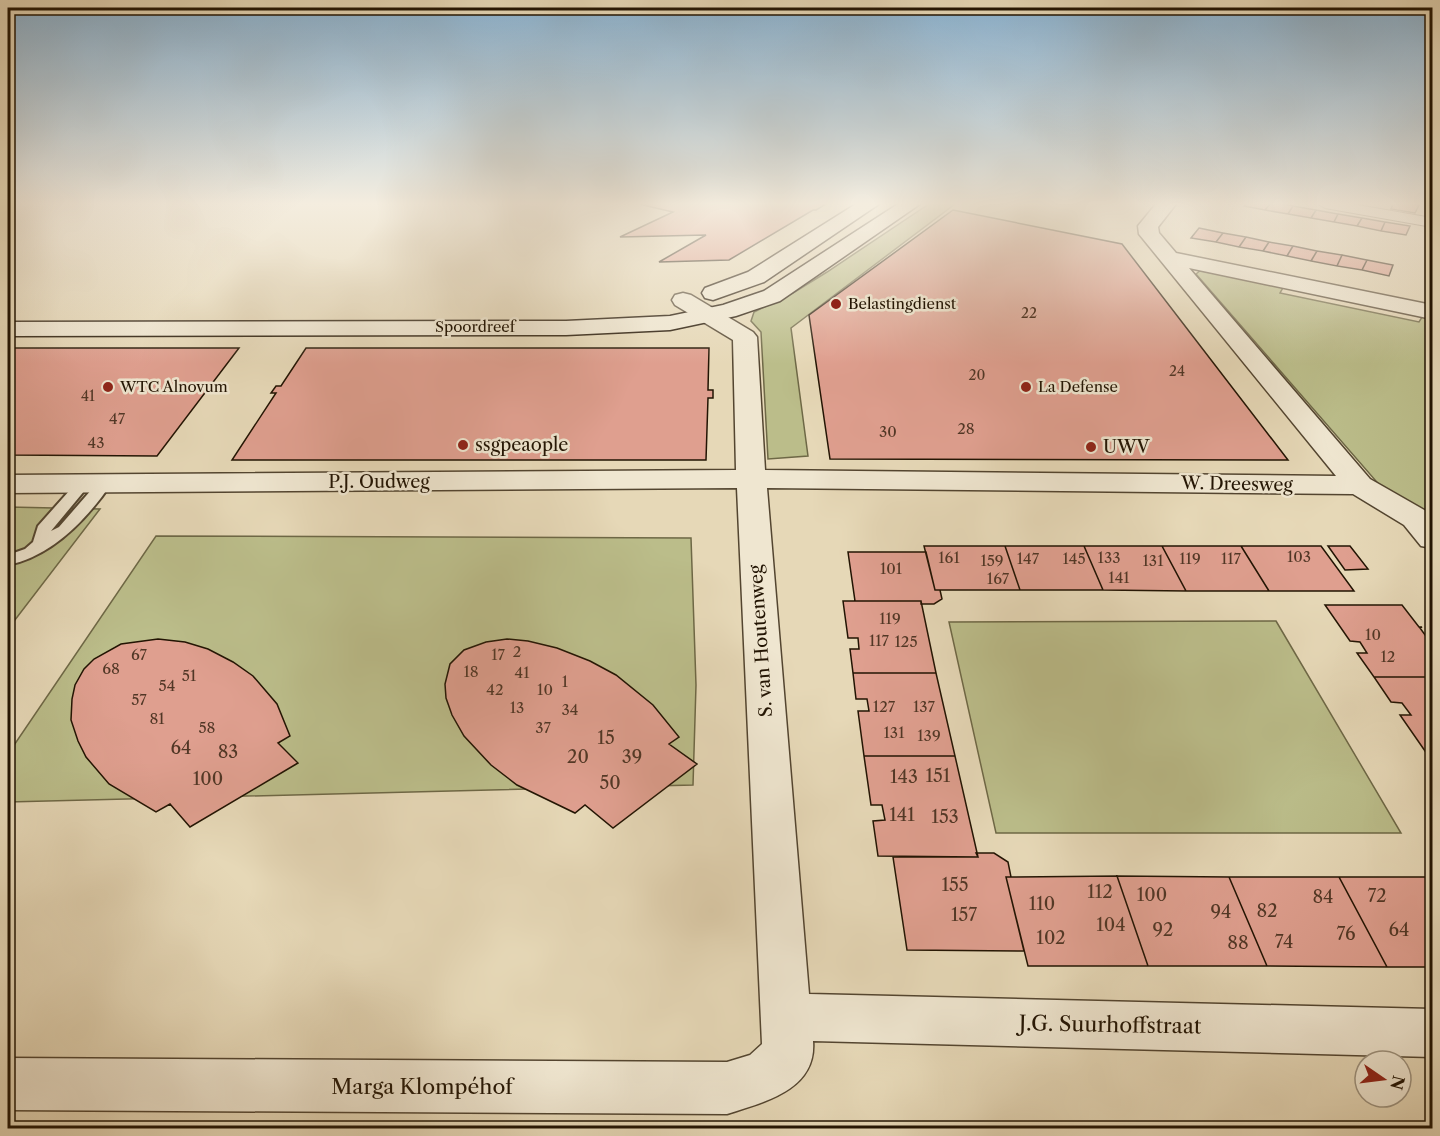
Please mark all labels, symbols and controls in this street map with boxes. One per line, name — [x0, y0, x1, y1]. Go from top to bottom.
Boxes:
place label: Belastingdienst — [848, 294, 957, 313]
marker: Belastingdienst — [829, 297, 843, 311]
house number: 22 — [1021, 304, 1037, 322]
street label: Spoordreef — [435, 317, 517, 336]
house number: 24 — [1169, 362, 1185, 380]
house number: 20 — [969, 366, 986, 384]
place label: WTC Alnovum — [119, 377, 228, 396]
place label: La Defense — [1038, 377, 1118, 396]
marker: WTC Alnovum — [101, 380, 115, 394]
marker: La Defense — [1019, 380, 1033, 394]
house number: 41 — [81, 387, 95, 405]
house number: 47 — [109, 409, 126, 428]
house number: 28 — [957, 419, 975, 438]
house number: 30 — [879, 422, 897, 441]
house number: 43 — [88, 433, 104, 452]
place label: ssgpeaople — [475, 434, 568, 456]
place label: UWV — [1103, 436, 1151, 458]
marker: ssgpeaople — [456, 438, 470, 452]
marker: UWV — [1084, 440, 1098, 454]
street label: P.J. Oudweg — [328, 471, 430, 493]
street label: W. Dreesweg — [1180, 472, 1294, 496]
house number: 103 — [1287, 547, 1311, 566]
house number: 161 — [938, 548, 960, 567]
house number: 133 — [1098, 548, 1120, 567]
house number: 147 — [1017, 549, 1040, 568]
house number: 145 — [1062, 549, 1086, 568]
house number: 119 — [1179, 549, 1201, 568]
house number: 117 — [1221, 549, 1242, 568]
house number: 159 — [980, 551, 1004, 570]
house number: 131 — [1143, 551, 1164, 570]
house number: 101 — [880, 559, 903, 578]
street label: S. van Houtenweg — [745, 563, 777, 718]
house number: 141 — [1108, 568, 1130, 587]
house number: 167 — [987, 569, 1010, 588]
house number: 119 — [879, 609, 901, 628]
house number: 10 — [1365, 625, 1381, 644]
house number: 117 — [869, 631, 890, 650]
house number: 125 — [894, 632, 918, 651]
house number: 2 — [513, 642, 521, 661]
house number: 67 — [131, 645, 148, 664]
house number: 17 — [491, 645, 505, 664]
house number: 12 — [1381, 647, 1395, 666]
house number: 68 — [102, 659, 120, 678]
house number: 18 — [463, 662, 479, 681]
house number: 41 — [515, 663, 530, 682]
house number: 51 — [182, 666, 197, 685]
house number: 1 — [562, 672, 569, 691]
house number: 54 — [159, 676, 175, 695]
house number: 42 — [486, 680, 504, 699]
house number: 10 — [537, 680, 553, 699]
house number: 57 — [131, 690, 147, 709]
house number: 127 — [873, 697, 896, 716]
house number: 137 — [913, 697, 936, 716]
house number: 13 — [510, 698, 524, 717]
house number: 34 — [562, 700, 578, 719]
house number: 81 — [149, 709, 165, 728]
house number: 58 — [198, 718, 216, 737]
house number: 37 — [535, 718, 551, 737]
house number: 131 — [884, 723, 905, 742]
house number: 139 — [917, 726, 941, 745]
house number: 15 — [597, 727, 615, 749]
house number: 64 — [171, 737, 191, 759]
house number: 83 — [218, 741, 238, 763]
house number: 20 — [567, 746, 589, 768]
house number: 39 — [622, 746, 642, 768]
house number: 151 — [926, 765, 951, 787]
house number: 143 — [890, 766, 918, 788]
house number: 100 — [193, 768, 223, 790]
house number: 50 — [599, 772, 621, 794]
house number: 141 — [889, 804, 915, 826]
house number: 153 — [931, 806, 959, 828]
house number: 155 — [941, 874, 969, 896]
house number: 112 — [1087, 881, 1113, 903]
house number: 100 — [1137, 884, 1167, 906]
house number: 72 — [1367, 885, 1387, 907]
house number: 84 — [1312, 886, 1334, 908]
house number: 110 — [1029, 893, 1055, 915]
house number: 82 — [1256, 900, 1278, 922]
house number: 94 — [1211, 901, 1231, 923]
house number: 157 — [951, 904, 977, 926]
house number: 104 — [1096, 914, 1126, 936]
house number: 92 — [1153, 919, 1173, 941]
house number: 64 — [1389, 919, 1409, 941]
house number: 76 — [1336, 923, 1356, 945]
house number: 102 — [1036, 927, 1066, 949]
house number: 74 — [1275, 931, 1293, 953]
house number: 88 — [1227, 932, 1249, 954]
street label: J.G. Suurhoffstraat — [1016, 1010, 1202, 1039]
north arrow — [1353, 1049, 1413, 1109]
text: N — [1386, 1073, 1409, 1092]
street label: Marga Klompéhof — [331, 1074, 515, 1099]

